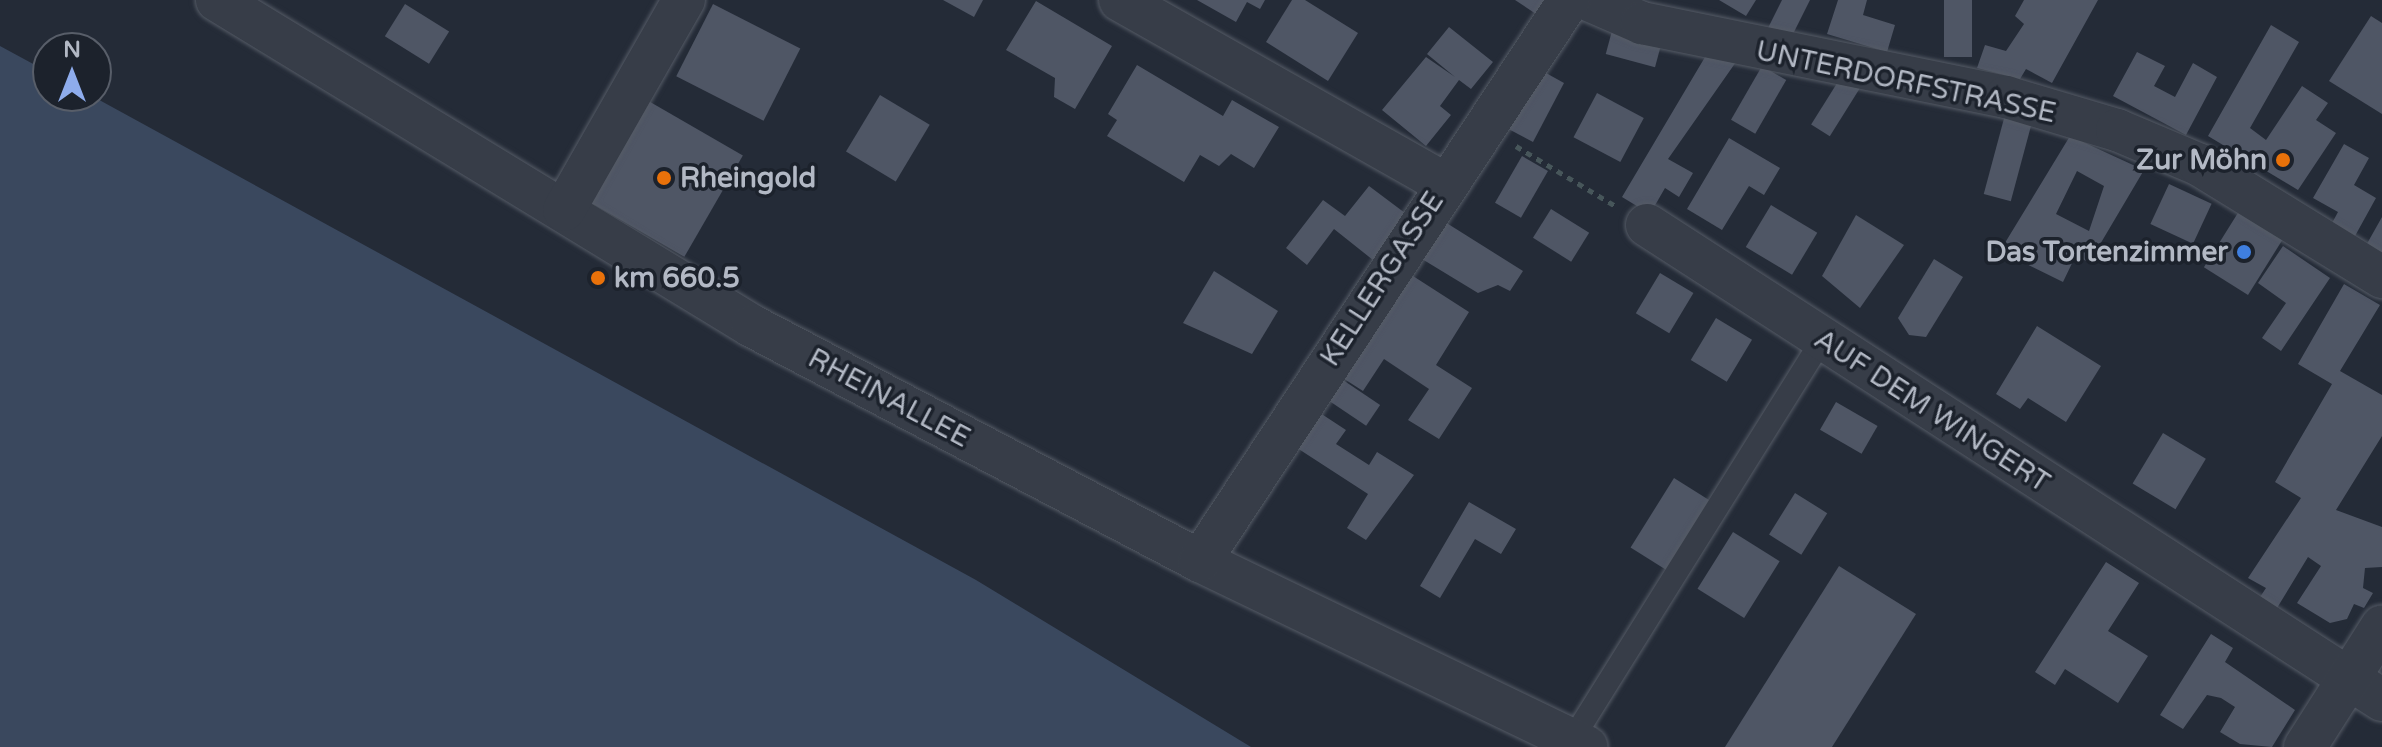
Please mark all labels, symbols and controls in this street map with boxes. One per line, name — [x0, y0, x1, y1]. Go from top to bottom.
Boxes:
north arrow — [32, 32, 112, 112]
street label: UNTERDORFSTRASSE — [1753, 34, 2059, 130]
text: N — [63, 37, 81, 63]
place label: Zur Möhn — [2136, 143, 2267, 177]
marker: Zur Möhn — [2274, 151, 2292, 169]
place label: Rheingold — [680, 161, 816, 195]
marker: Rheingold — [655, 169, 673, 187]
street label: KELLERGASSE — [1313, 186, 1451, 372]
place label: Das Tortenzimmer — [1985, 235, 2228, 269]
marker: Das Tortenzimmer — [2235, 243, 2253, 261]
place label: km 660.5 — [614, 261, 740, 295]
marker: km 660.5 — [589, 269, 607, 287]
street label: AUF DEM WINGERT — [1808, 322, 2056, 500]
street label: RHEINALLEE — [802, 341, 976, 455]

